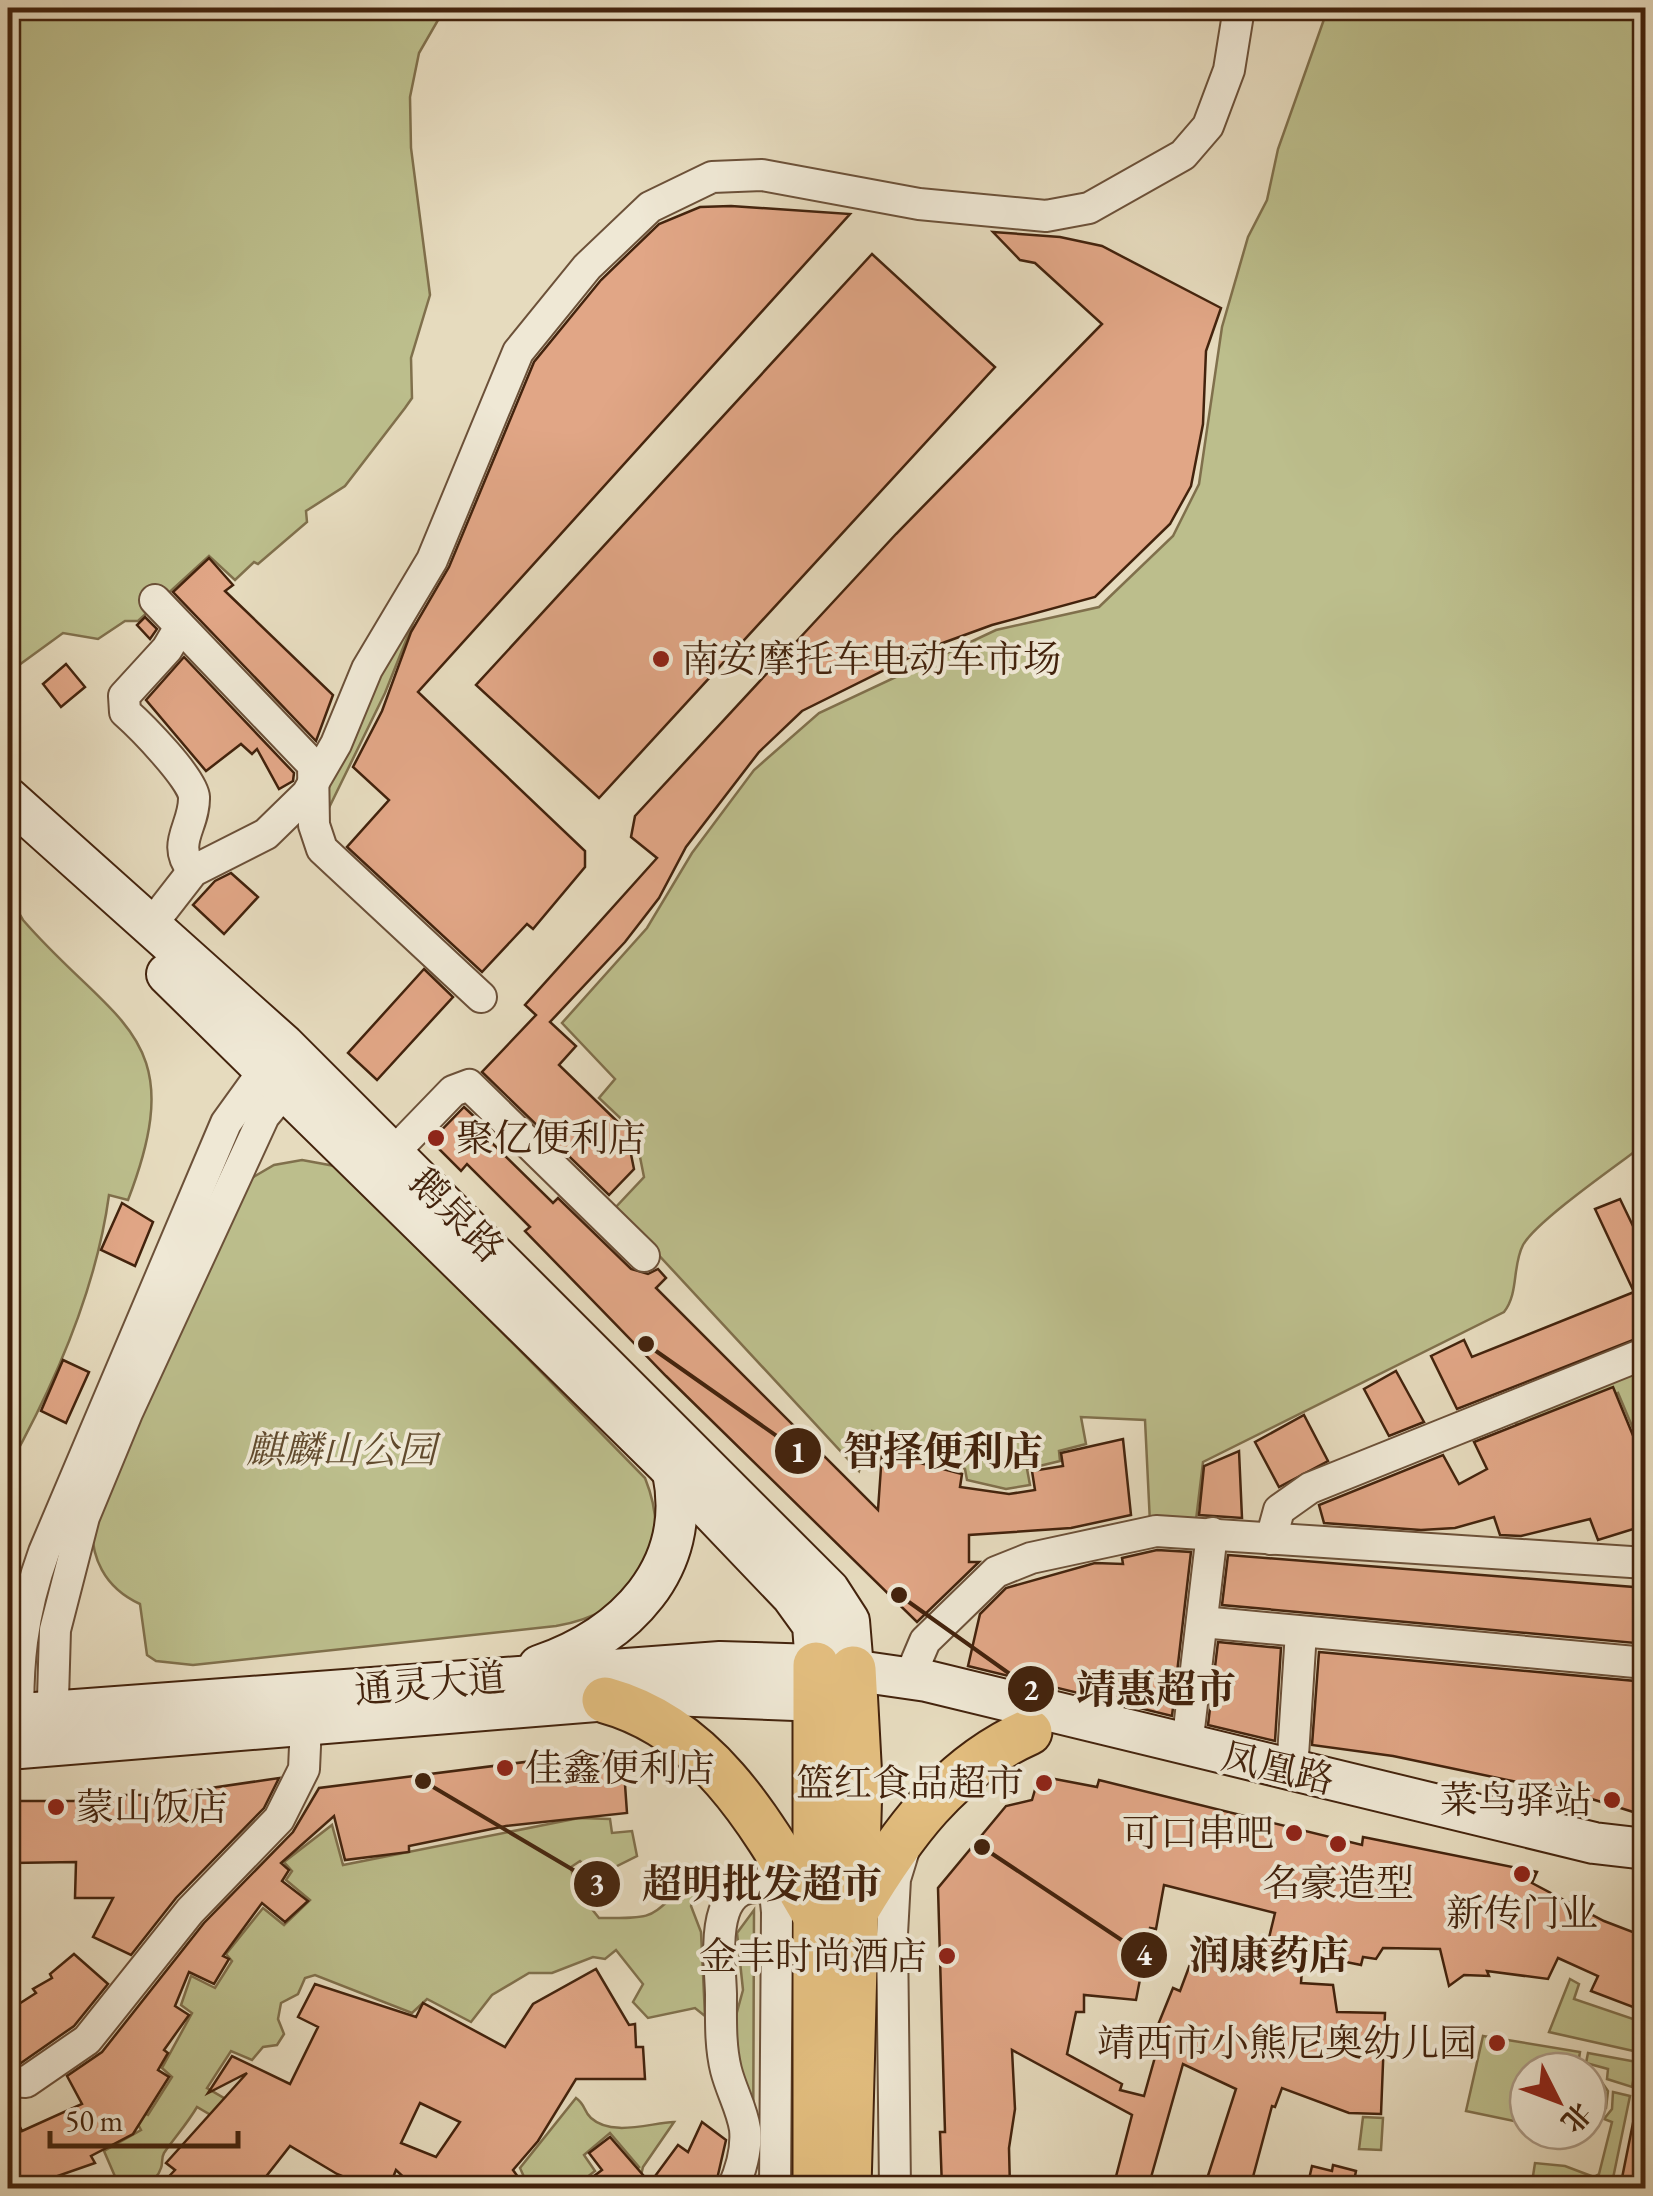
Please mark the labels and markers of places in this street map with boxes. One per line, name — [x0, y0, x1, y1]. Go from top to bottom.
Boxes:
place label: 南安摩托车电动车市场 — [681, 634, 1061, 683]
marker: 南安摩托车电动车市场 — [650, 648, 672, 670]
place label: 聚亿便利店 — [456, 1113, 646, 1162]
marker: 聚亿便利店 — [425, 1127, 447, 1149]
callout: 智择便利店 — [773, 1416, 1063, 1486]
callout: 靖惠超市 — [1006, 1654, 1256, 1724]
place label: 佳鑫便利店 — [525, 1743, 715, 1792]
marker: 佳鑫便利店 — [494, 1757, 516, 1779]
place label: 篮红食品超市 — [796, 1758, 1024, 1807]
marker: 篮红食品超市 — [1033, 1772, 1055, 1794]
place label: 菜鸟驿站 — [1440, 1775, 1592, 1824]
place label: 蒙山饭店 — [76, 1782, 228, 1831]
marker: 菜鸟驿站 — [1601, 1789, 1623, 1811]
marker: 蒙山饭店 — [45, 1796, 67, 1818]
place label: 可口串吧 — [1122, 1808, 1274, 1857]
marker: 可口串吧 — [1283, 1822, 1305, 1844]
marker: 名豪造型 — [1327, 1833, 1349, 1855]
callout: 超明批发超市 — [572, 1849, 902, 1919]
place label: 名豪造型 — [1262, 1858, 1414, 1907]
marker: 新传门业 — [1511, 1863, 1533, 1885]
place label: 新传门业 — [1446, 1888, 1598, 1937]
callout: 润康药店 — [1119, 1920, 1369, 1990]
place label: 金丰时尚酒店 — [699, 1931, 927, 1980]
marker: 金丰时尚酒店 — [936, 1945, 958, 1967]
place label: 靖西市小熊尼奥幼儿园 — [1097, 2018, 1477, 2067]
marker: 靖西市小熊尼奥幼儿园 — [1486, 2032, 1508, 2054]

